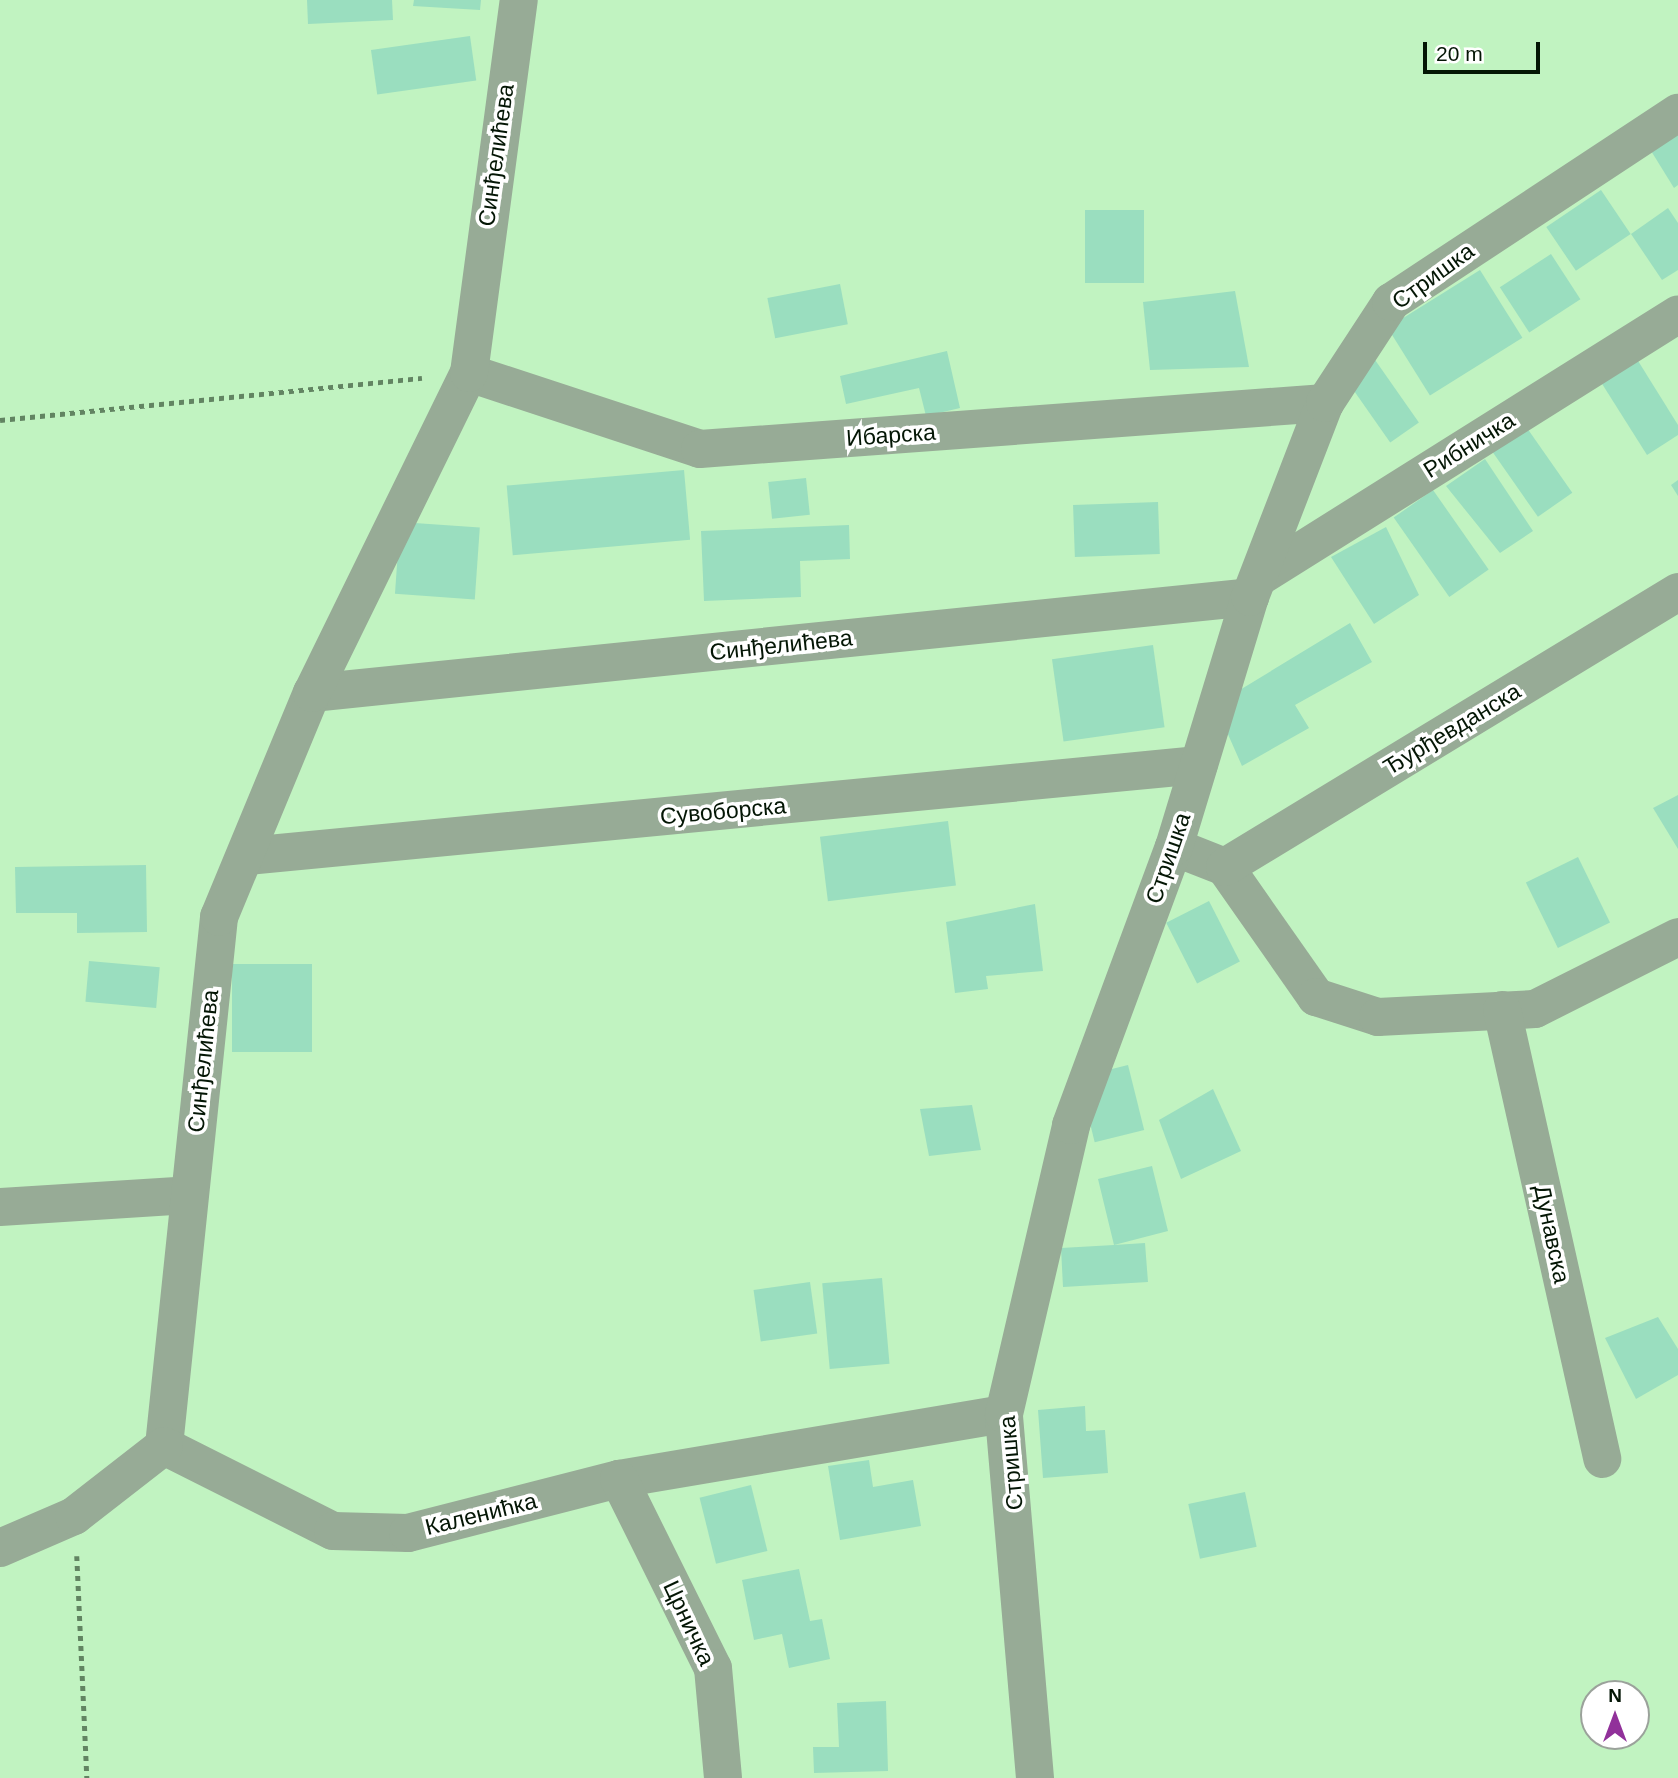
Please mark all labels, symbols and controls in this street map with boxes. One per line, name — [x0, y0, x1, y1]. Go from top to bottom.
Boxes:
scale bar — [1426, 28, 1543, 72]
text: 20 m — [1436, 42, 1483, 65]
street label: Синђелићева — [472, 82, 520, 228]
street label: Стришка — [1387, 237, 1479, 315]
street label: Рибничка — [1418, 406, 1520, 484]
street label: Ибарска — [845, 418, 937, 452]
street label: Синђелићева — [708, 624, 854, 666]
street label: Ђурђевданска — [1378, 677, 1526, 781]
street label: Сувоборска — [659, 792, 787, 830]
street label: Стришка — [1140, 809, 1196, 907]
street label: Синђелићева — [182, 988, 224, 1134]
street label: Дунавска — [1528, 1182, 1576, 1286]
street label: Стришка — [993, 1415, 1029, 1511]
street label: Каленићка — [422, 1487, 540, 1541]
street label: Црничка — [657, 1576, 721, 1670]
north arrow — [1580, 1680, 1650, 1750]
text: N — [1608, 1685, 1622, 1706]

